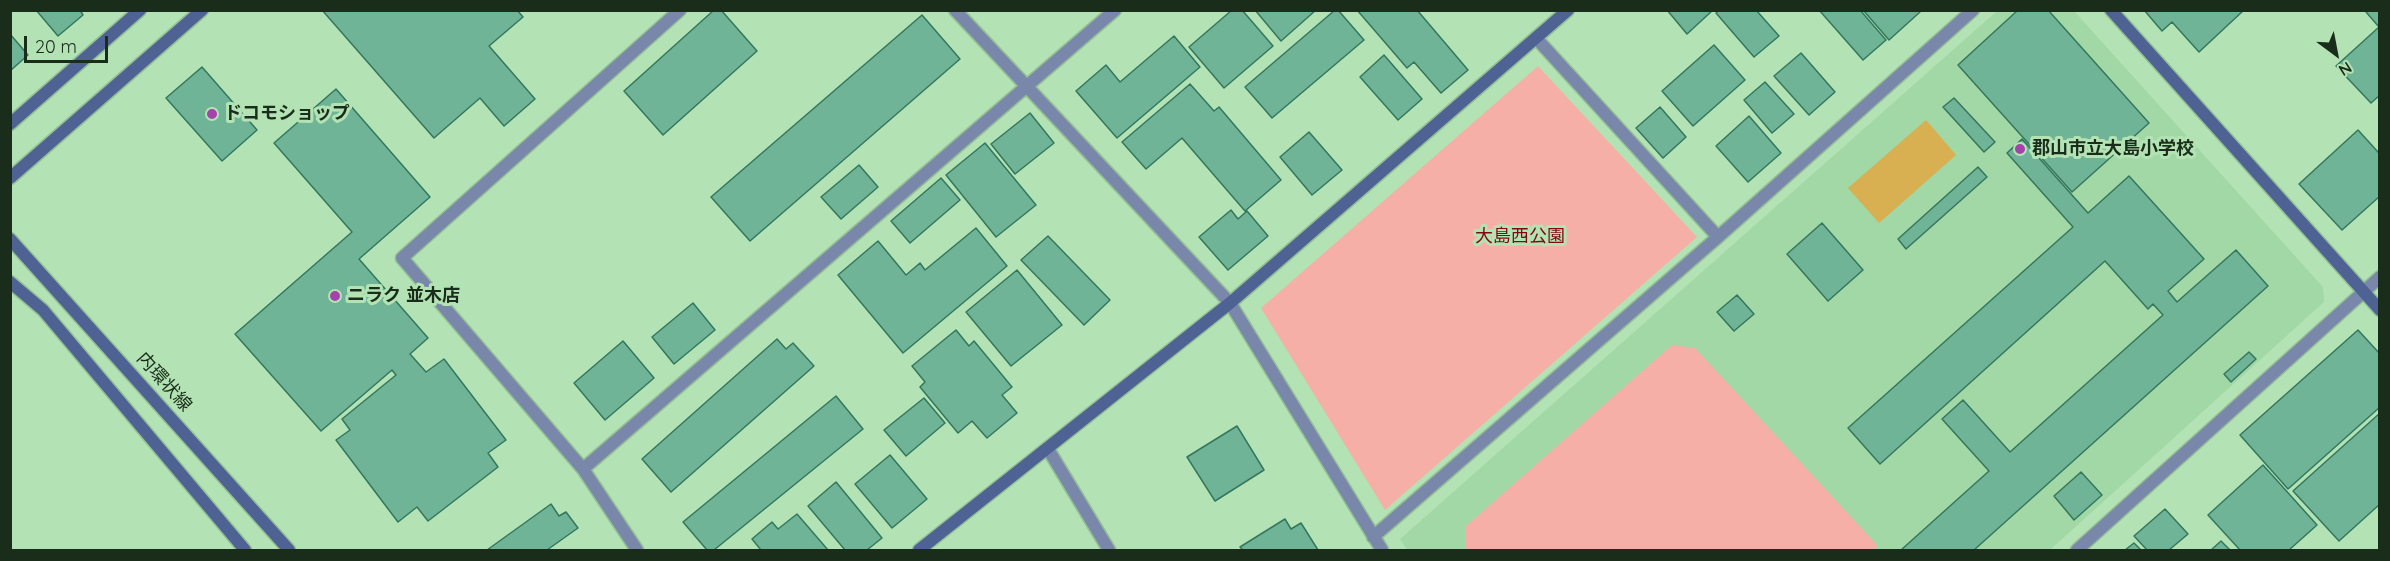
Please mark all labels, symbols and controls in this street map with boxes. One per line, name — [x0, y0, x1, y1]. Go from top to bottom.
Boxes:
scale bar — [27, 24, 111, 62]
north arrow — [2306, 24, 2366, 84]
text: 20 m — [35, 35, 77, 58]
text: N — [2335, 58, 2356, 81]
place label: ドコモショップ — [224, 103, 350, 125]
marker: ドコモショップ — [205, 107, 219, 121]
place label: 郡山市立大島小学校 — [2032, 138, 2194, 160]
marker: 郡山市立大島小学校 — [2013, 142, 2027, 156]
park label: 大島西公園 — [1475, 226, 1565, 248]
place label: ニラク 並木店 — [347, 285, 460, 307]
marker: ニラク 並木店 — [328, 289, 342, 303]
street label: 内環状線 — [132, 348, 196, 416]

